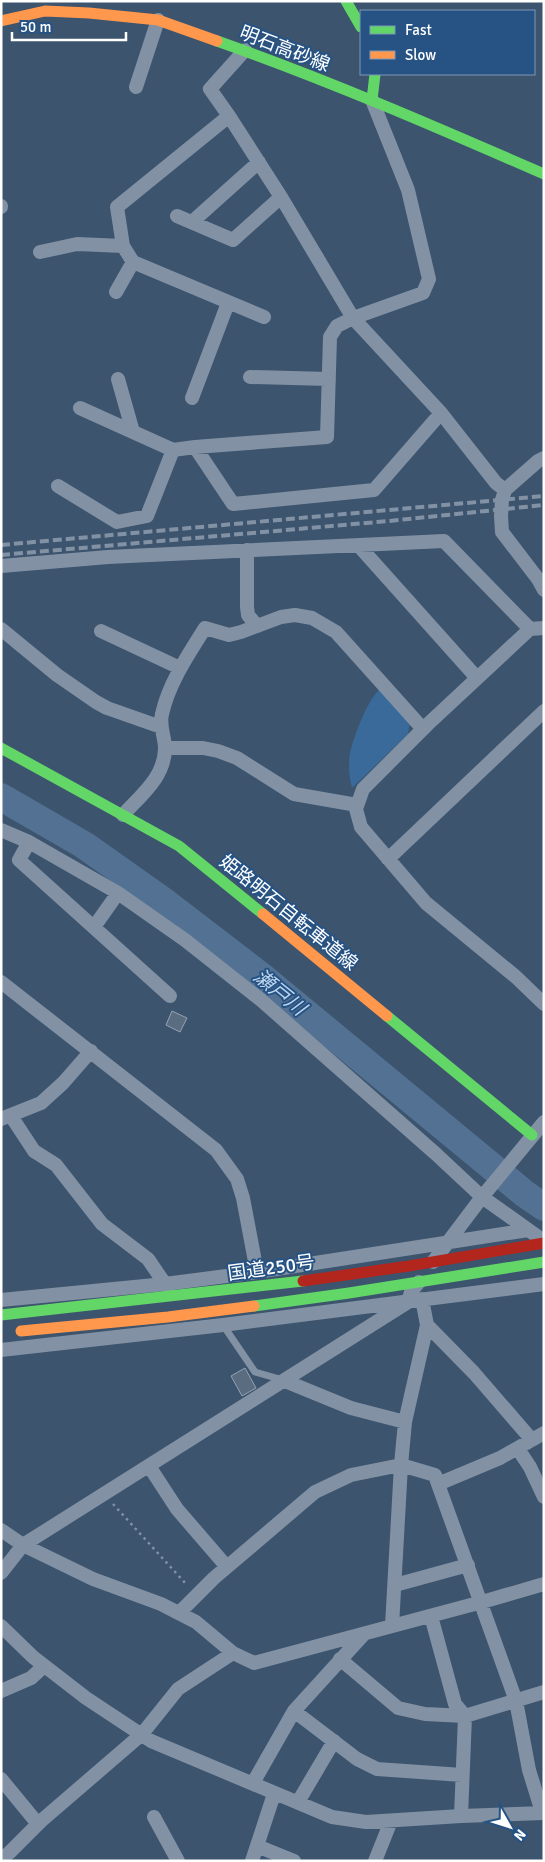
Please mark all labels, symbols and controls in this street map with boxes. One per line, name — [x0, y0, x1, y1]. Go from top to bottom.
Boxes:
scale bar — [12, 10, 126, 42]
legend — [360, 10, 535, 75]
text: 50 m — [20, 18, 51, 36]
street label: 明石高砂線 — [236, 21, 333, 77]
text: Fast — [405, 21, 432, 39]
text: Slow — [405, 46, 436, 64]
street label: 姫路明石自転車道線 — [214, 850, 362, 976]
water label: 瀬戸川 — [249, 964, 312, 1022]
street label: 国道250号 — [226, 1250, 316, 1286]
north arrow — [485, 1802, 535, 1852]
text: N — [510, 1826, 529, 1844]

